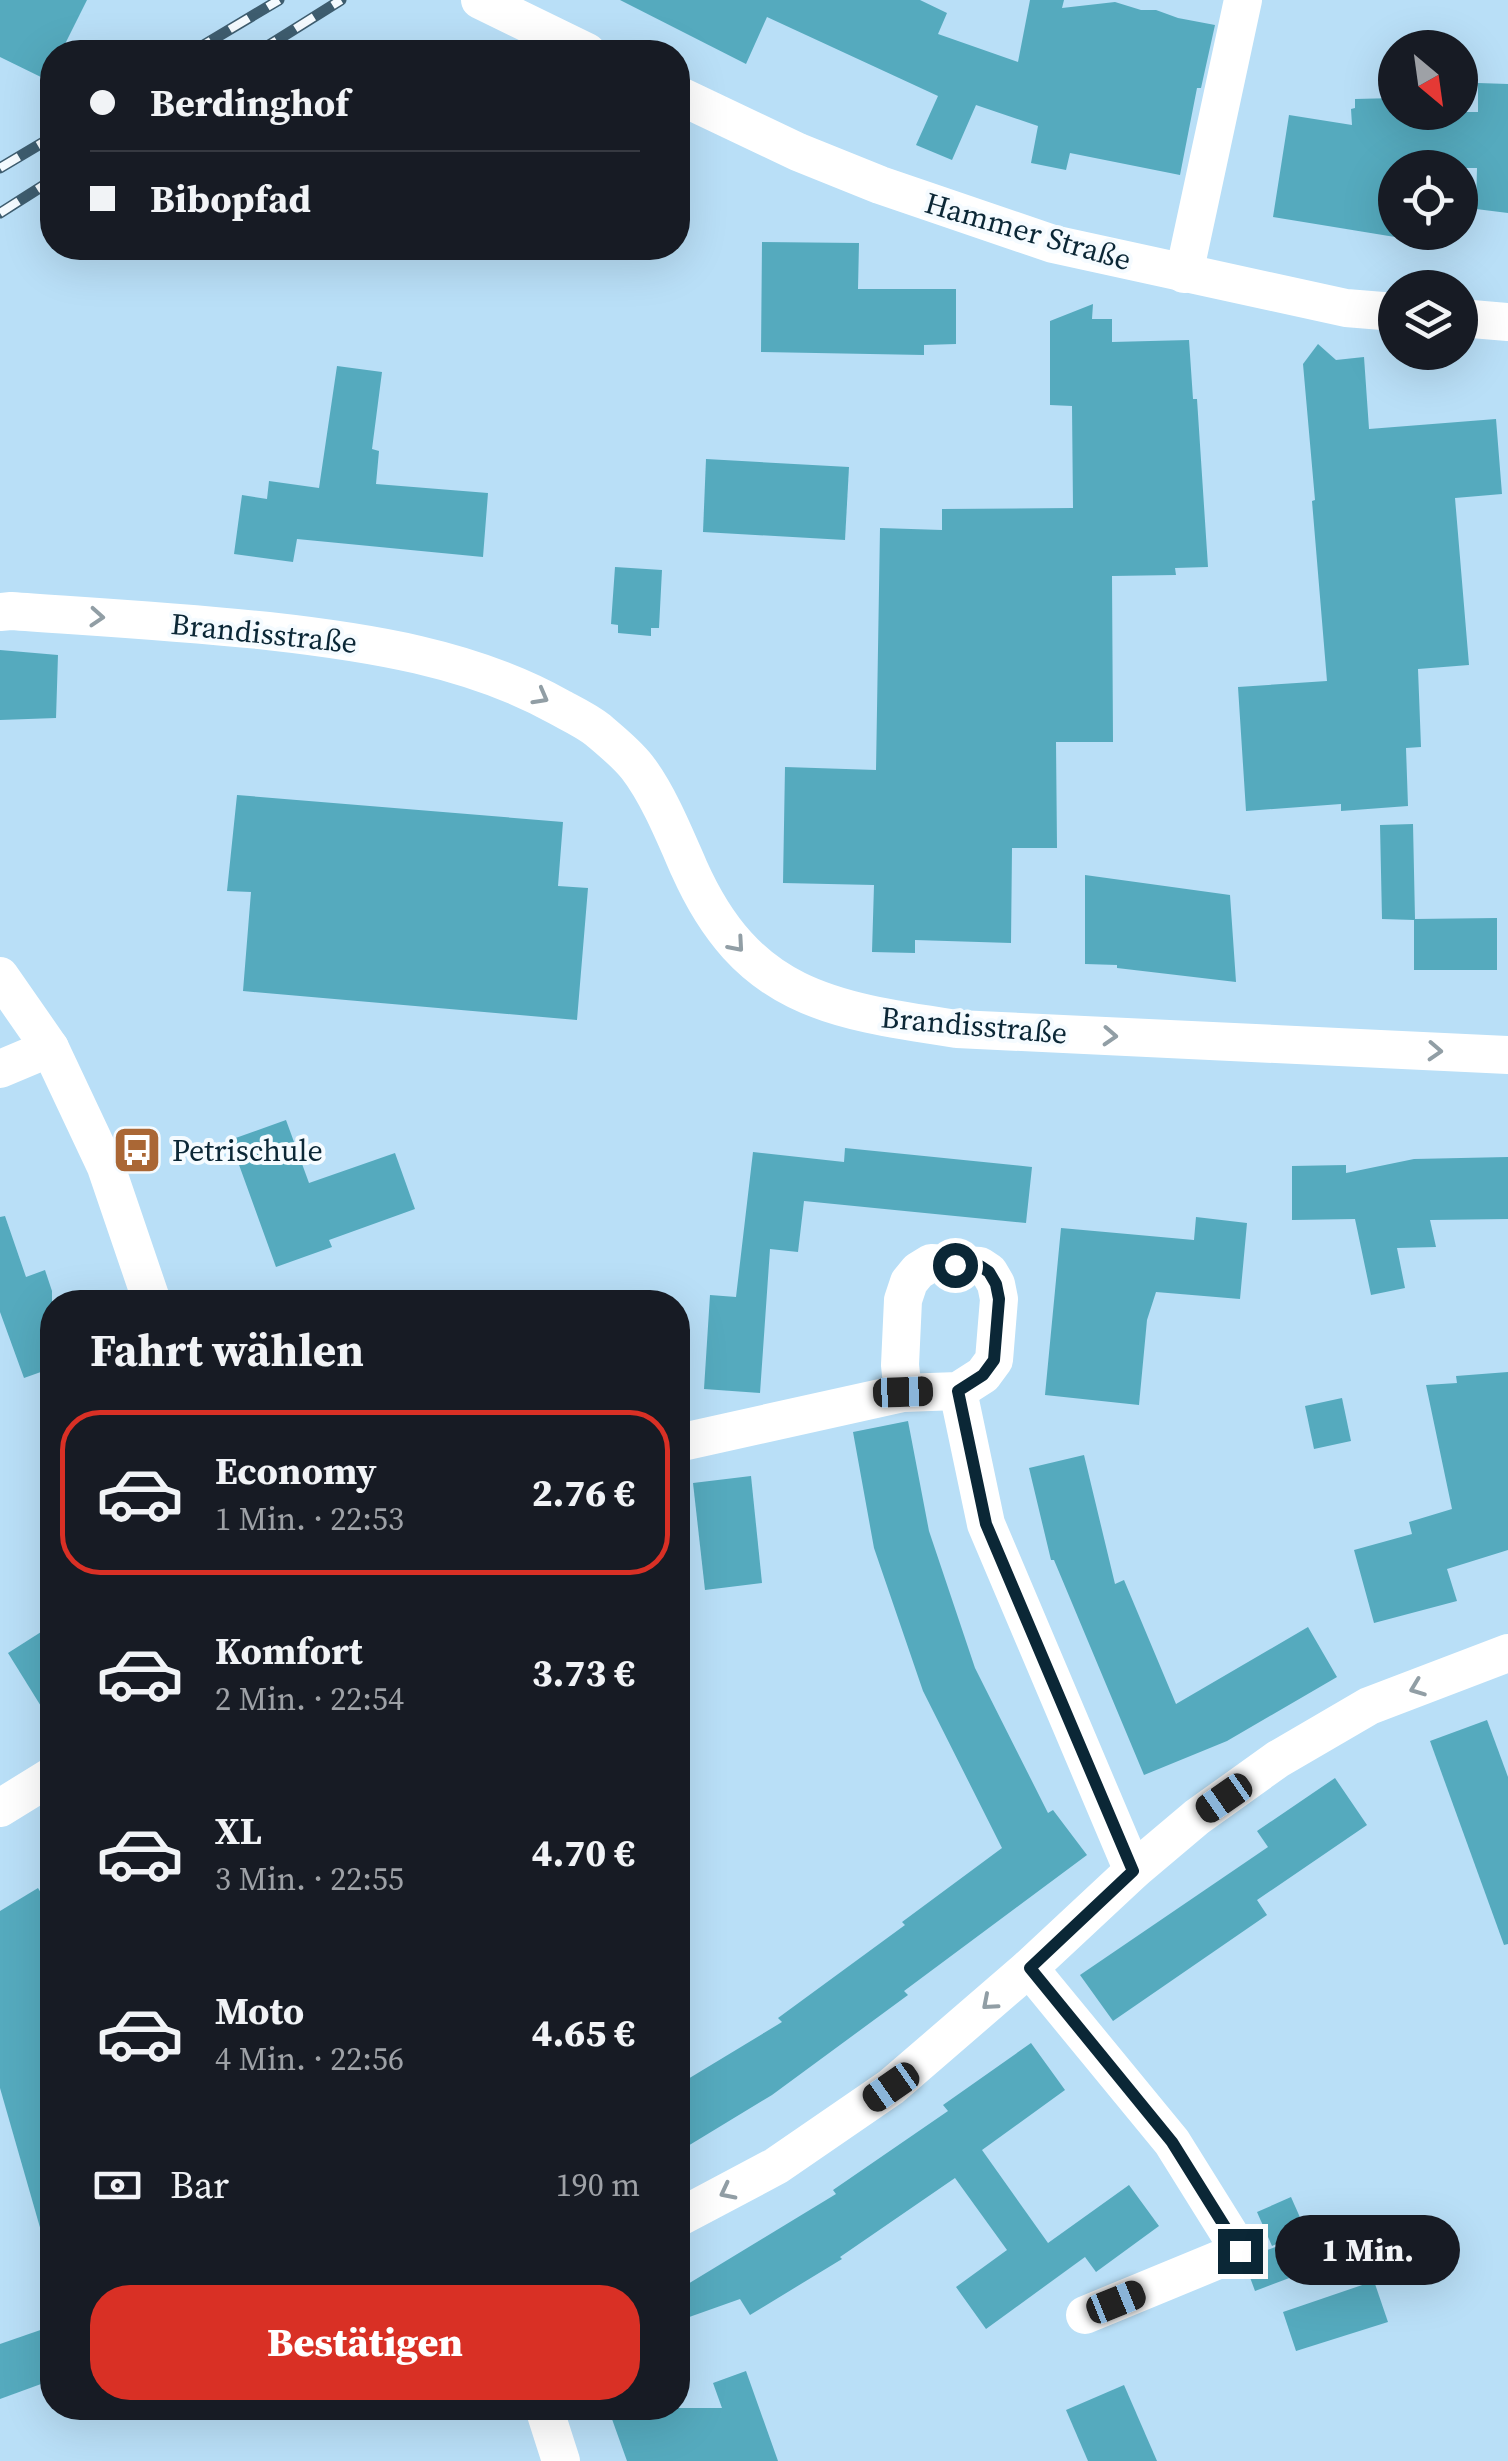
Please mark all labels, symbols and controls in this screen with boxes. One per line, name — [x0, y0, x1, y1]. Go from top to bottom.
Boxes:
north arrow — [1378, 30, 1478, 130]
map controls — [1378, 30, 1478, 370]
text: Berdinghof — [150, 77, 349, 129]
button: locate — [1378, 150, 1478, 250]
text: Bibopfad — [150, 173, 311, 225]
street label: Hammer Straße — [920, 182, 1136, 280]
button: layers — [1378, 270, 1478, 370]
street label: Brandisstraße — [169, 603, 359, 663]
one-way arrow — [90, 606, 106, 627]
one-way arrow — [530, 685, 548, 704]
one-way arrow — [726, 933, 744, 952]
street label: Brandisstraße — [879, 996, 1069, 1054]
one-way arrow — [1103, 1025, 1119, 1046]
one-way arrow — [1428, 1041, 1444, 1062]
bus stop icon: Petrischule — [111, 1124, 163, 1176]
place label: Petrischule — [172, 1130, 323, 1171]
route start — [933, 1243, 978, 1288]
text: Fahrt wählen — [90, 1319, 364, 1381]
car — [872, 1376, 934, 1408]
text: Economy — [215, 1445, 377, 1497]
icon: car — [95, 1448, 185, 1538]
text: 2.76 € — [532, 1467, 635, 1519]
text: 1 Min. · 22:53 — [215, 1497, 404, 1541]
text: Komfort — [215, 1625, 363, 1677]
icon: car — [95, 1628, 185, 1718]
text: 3.73 € — [532, 1647, 635, 1699]
one-way arrow — [1409, 1676, 1427, 1696]
text: 2 Min. · 22:54 — [215, 1677, 404, 1721]
car — [1191, 1769, 1257, 1827]
text: XL — [215, 1805, 262, 1857]
icon: car — [95, 1808, 185, 1898]
text: 4.70 € — [532, 1827, 635, 1879]
text: 3 Min. · 22:55 — [215, 1857, 404, 1901]
text: Moto — [215, 1985, 304, 2037]
icon: car — [95, 1988, 185, 2078]
one-way arrow — [982, 1991, 1001, 2009]
text: 4.65 € — [532, 2007, 635, 2059]
text: 4 Min. · 22:56 — [215, 2037, 404, 2081]
car — [858, 2058, 924, 2116]
icon: cash — [90, 2158, 145, 2213]
text: Bar — [170, 2159, 229, 2211]
text: 190 m — [556, 2163, 640, 2207]
one-way arrow — [719, 2180, 737, 2199]
callout: 1 Min. — [1275, 2216, 1460, 2286]
text: 1 Min. — [1321, 2228, 1414, 2272]
route end — [1218, 2229, 1263, 2274]
car — [1083, 2277, 1149, 2327]
button: Bestätigen — [90, 2285, 640, 2400]

